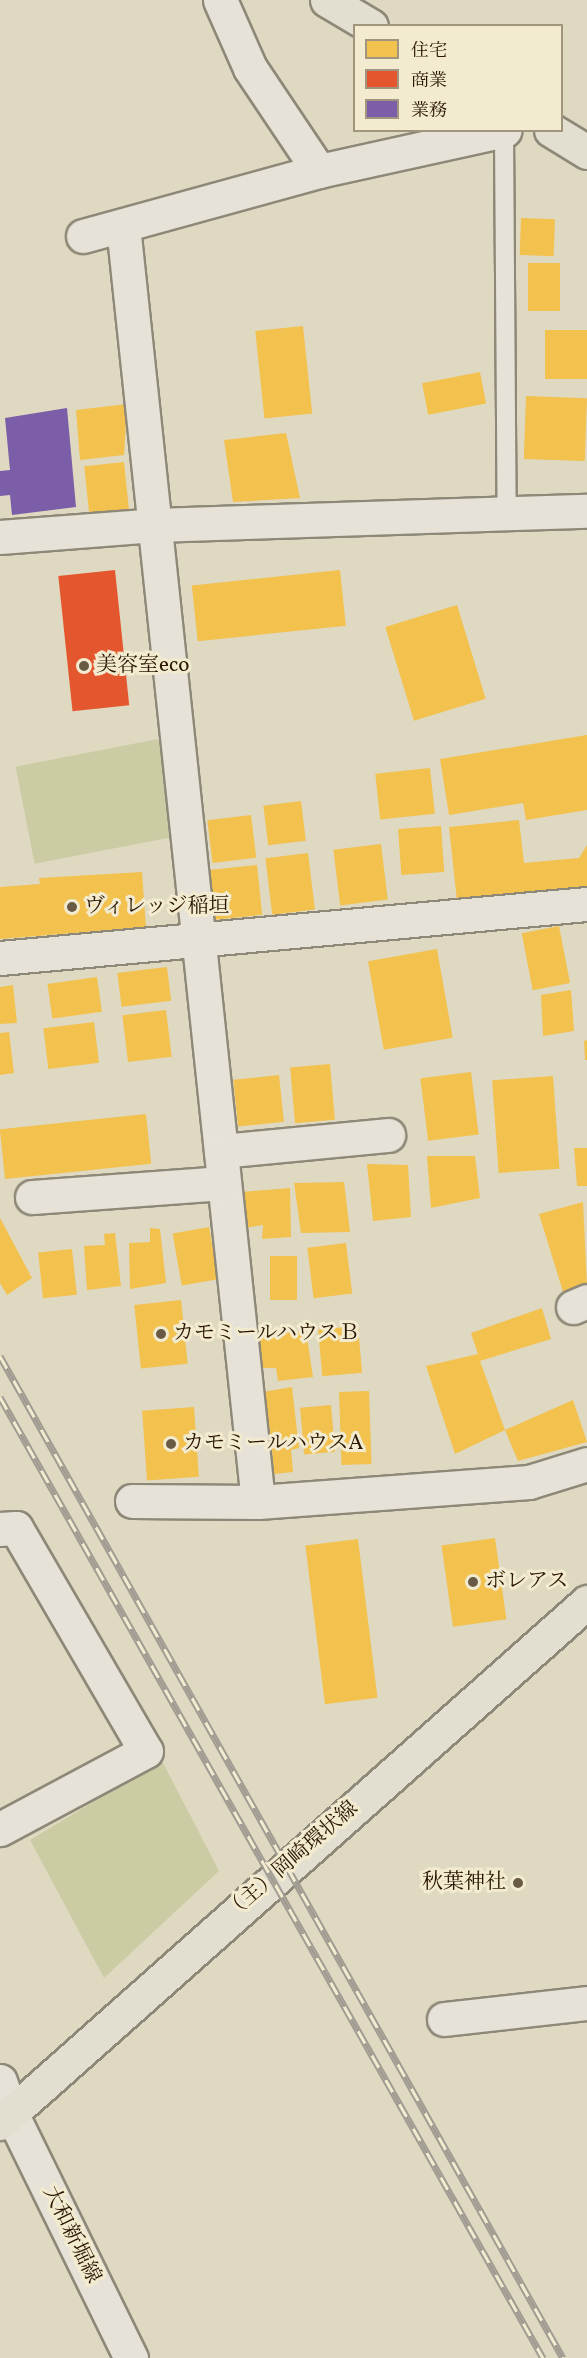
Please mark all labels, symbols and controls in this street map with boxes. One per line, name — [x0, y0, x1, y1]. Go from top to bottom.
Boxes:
legend — [353, 24, 563, 132]
text: 住宅 — [411, 39, 447, 64]
text: 商業 — [411, 69, 447, 94]
text: 業務 — [411, 99, 447, 124]
place label: 美容室eco — [96, 653, 190, 679]
marker: 美容室eco — [77, 659, 91, 673]
place label: ヴィレッジ稲垣 — [84, 894, 231, 920]
marker: ヴィレッジ稲垣 — [65, 900, 79, 914]
place label: カモミールハウスＢ — [173, 1321, 362, 1347]
marker: カモミールハウスＢ — [154, 1327, 168, 1341]
place label: カモミールハウスA — [183, 1431, 366, 1457]
marker: カモミールハウスA — [164, 1437, 178, 1451]
place label: ボレアス — [485, 1569, 569, 1595]
marker: ボレアス — [466, 1575, 480, 1589]
street label: （主）岡崎環状線 — [220, 1796, 364, 1926]
place label: 秋葉神社 — [422, 1870, 506, 1896]
marker: 秋葉神社 — [511, 1876, 525, 1890]
street label: 大和新堀線 — [37, 2182, 105, 2288]

